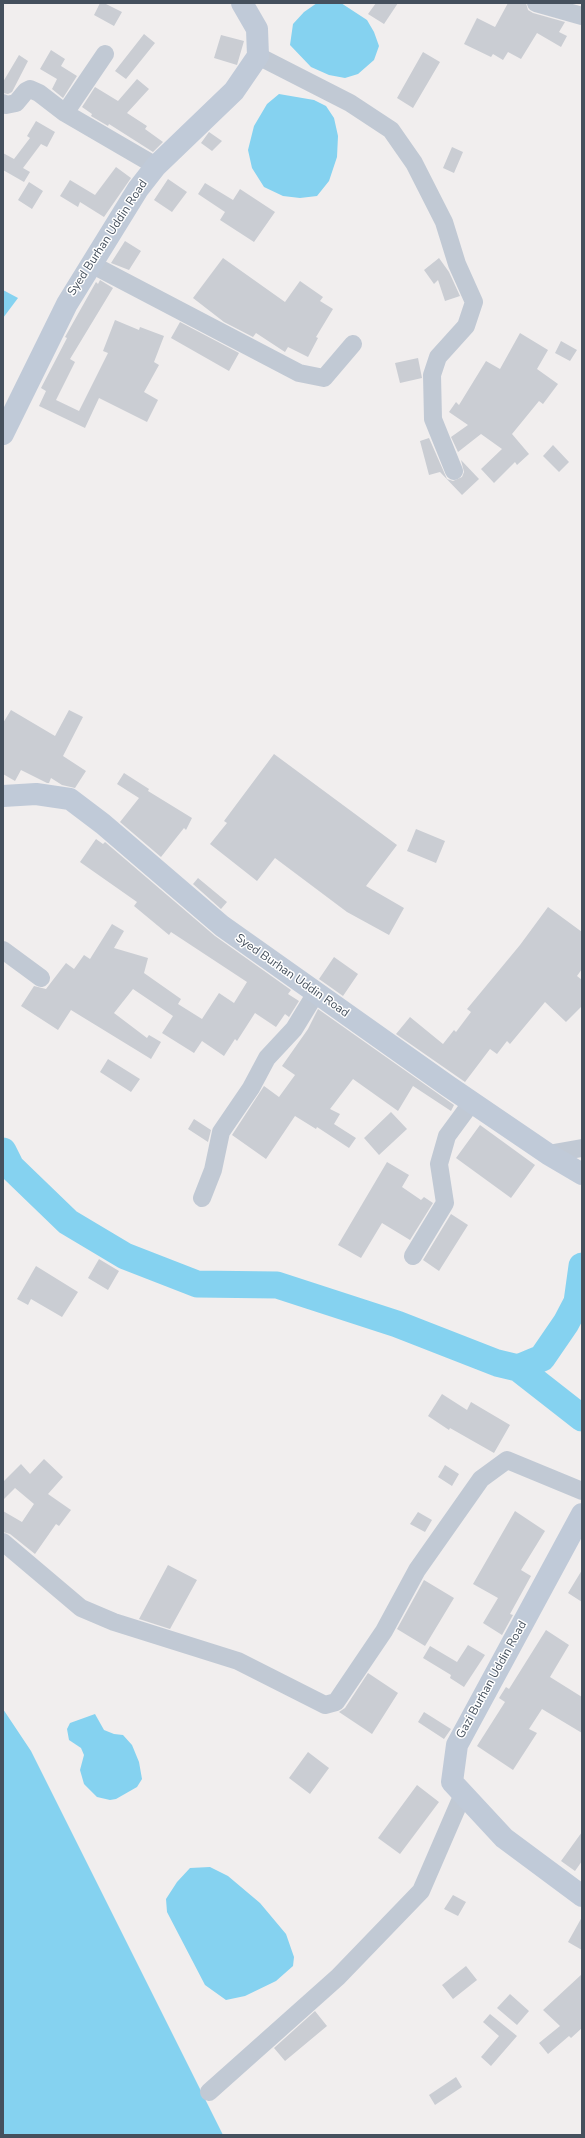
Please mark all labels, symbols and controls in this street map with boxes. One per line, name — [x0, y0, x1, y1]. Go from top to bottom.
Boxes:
street label: Syed Burhan Uddin Road — [65, 177, 151, 299]
street label: Syed Burhan Uddin Road — [232, 931, 352, 1021]
street label: Gazi Burhan Uddin Road — [454, 1619, 530, 1741]

